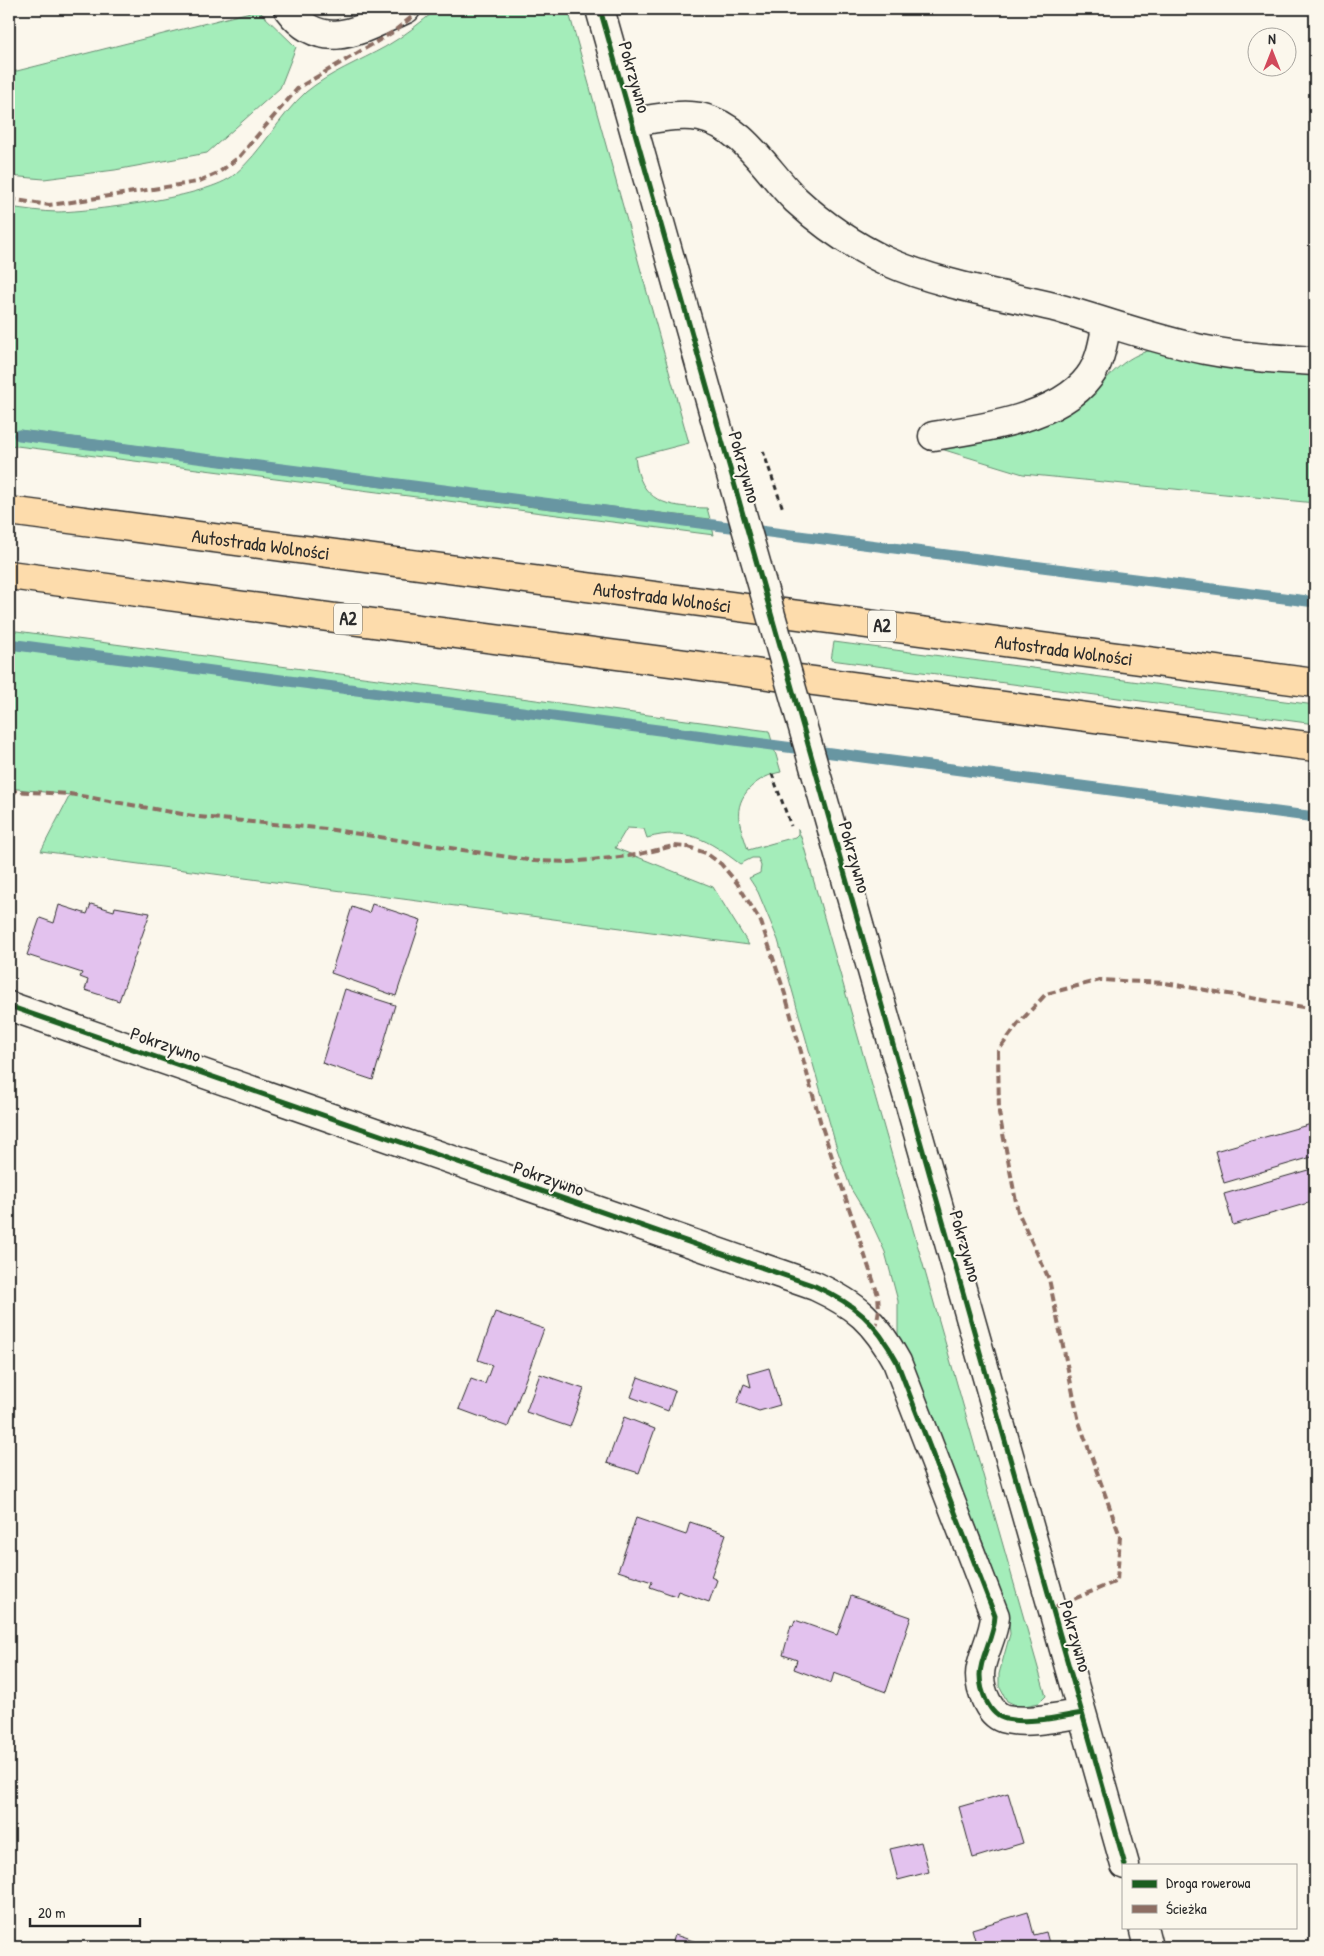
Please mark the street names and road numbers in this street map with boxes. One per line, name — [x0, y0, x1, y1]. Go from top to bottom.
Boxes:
street label: Pokrzywno — [612, 38, 658, 116]
street label: Pokrzywno — [722, 428, 768, 506]
street label: Autostrada Wolności — [190, 522, 331, 566]
street label: Autostrada Wolności — [592, 575, 733, 619]
road number: A2 — [334, 604, 362, 634]
road number: A2 — [868, 610, 896, 642]
street label: Autostrada Wolności — [993, 628, 1134, 672]
street label: Pokrzywno — [832, 818, 878, 896]
street label: Pokrzywno — [127, 1020, 205, 1068]
street label: Pokrzywno — [510, 1154, 588, 1202]
street label: Pokrzywno — [943, 1207, 989, 1285]
street label: Pokrzywno — [1053, 1597, 1099, 1675]

